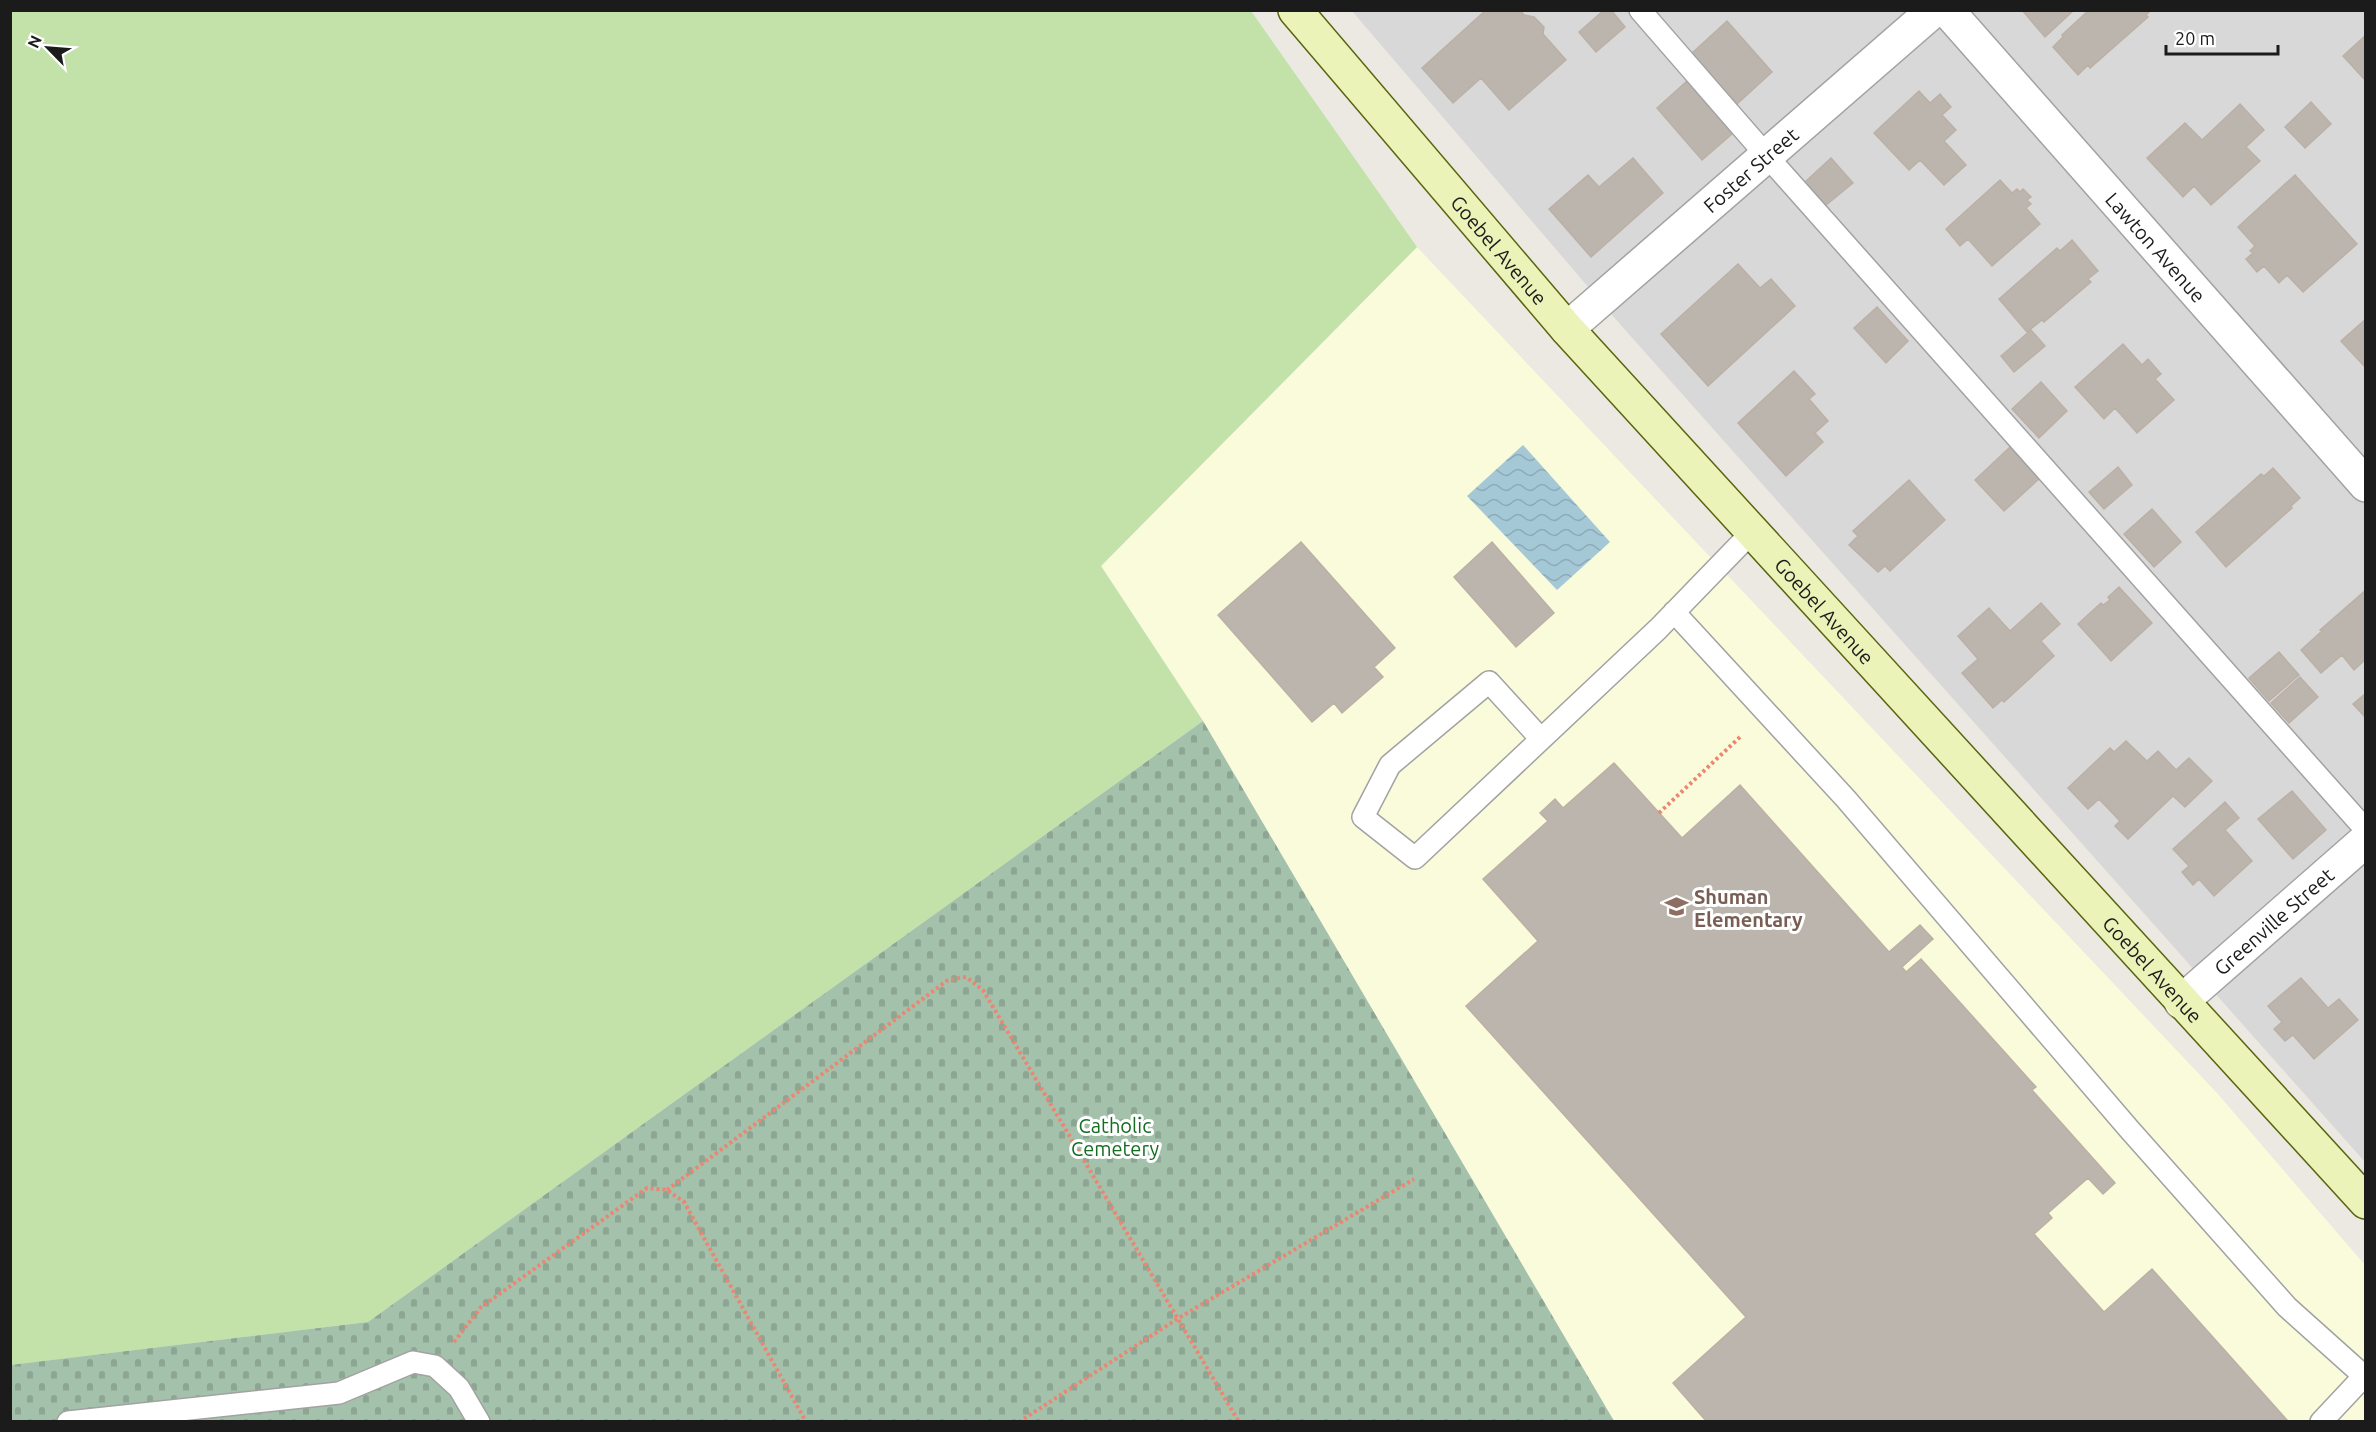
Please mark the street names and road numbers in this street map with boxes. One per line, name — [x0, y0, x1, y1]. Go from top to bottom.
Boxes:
street label: Foster Street — [1698, 122, 1803, 217]
street label: Lawton Avenue — [2101, 187, 2211, 307]
street label: Goebel Avenue — [1446, 190, 1552, 309]
street label: Goebel Avenue — [1770, 553, 1879, 669]
street label: Greenville Street — [2209, 863, 2338, 979]
street label: Goebel Avenue — [2098, 911, 2207, 1027]

